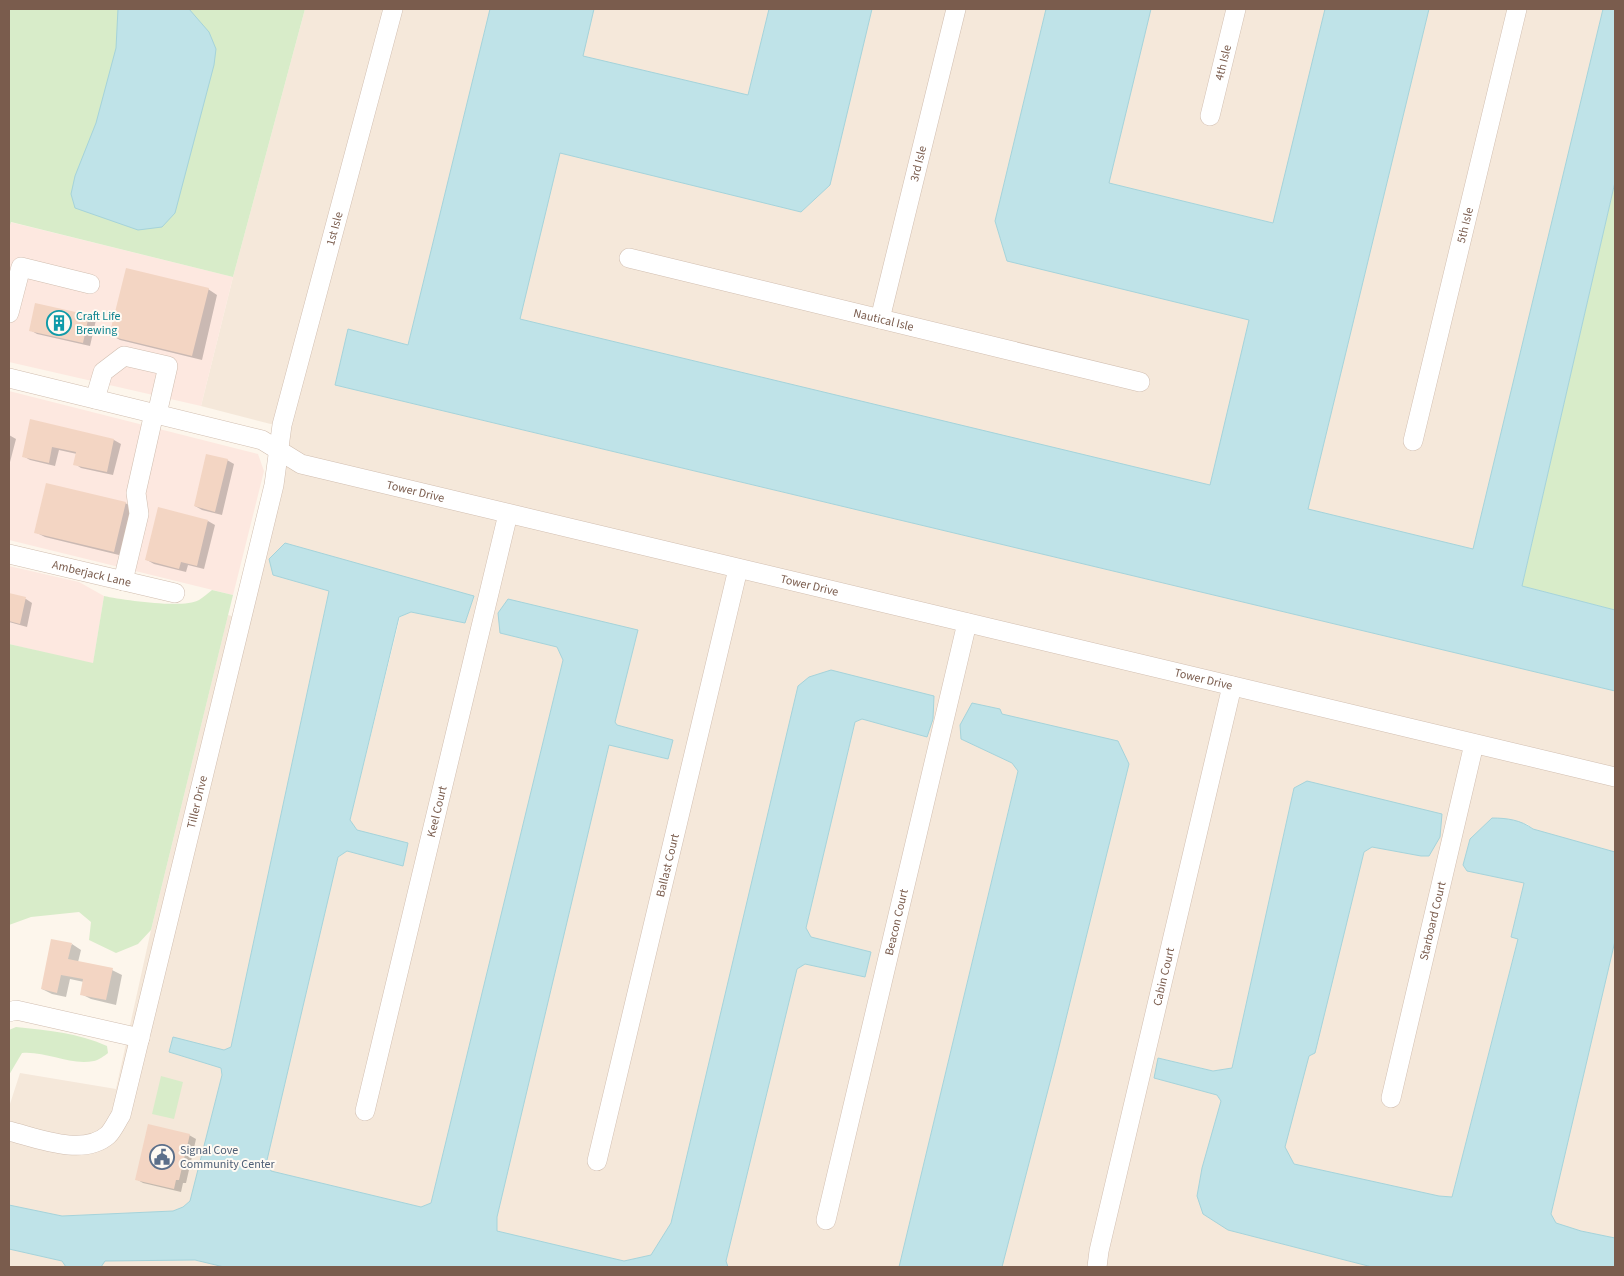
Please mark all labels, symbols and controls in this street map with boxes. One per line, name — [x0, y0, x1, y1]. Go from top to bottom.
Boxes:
street label: 4th Isle — [1210, 43, 1236, 82]
street label: 3rd Isle — [906, 144, 931, 183]
street label: 5th Isle — [1452, 206, 1477, 245]
street label: 1st Isle — [322, 210, 347, 247]
street label: Nautical Isle — [852, 304, 916, 335]
place label: Craft Life Brewing — [76, 308, 120, 339]
building icon: Craft Life Brewing — [46, 310, 72, 336]
street label: Tower Drive — [385, 476, 446, 506]
street label: Amberjack Lane — [51, 556, 133, 591]
street label: Tower Drive — [779, 570, 840, 600]
street label: Tower Drive — [1173, 664, 1234, 694]
street label: Tiller Drive — [182, 774, 212, 830]
street label: Keel Court — [422, 784, 451, 839]
street label: Ballast Court — [652, 832, 683, 899]
street label: Starboard Court — [1415, 880, 1450, 962]
street label: Beacon Court — [880, 887, 912, 957]
street label: Cabin Court — [1148, 946, 1179, 1008]
place label: Signal Cove Community Center — [180, 1142, 276, 1173]
public building icon: Signal Cove Community Center — [149, 1144, 175, 1170]

